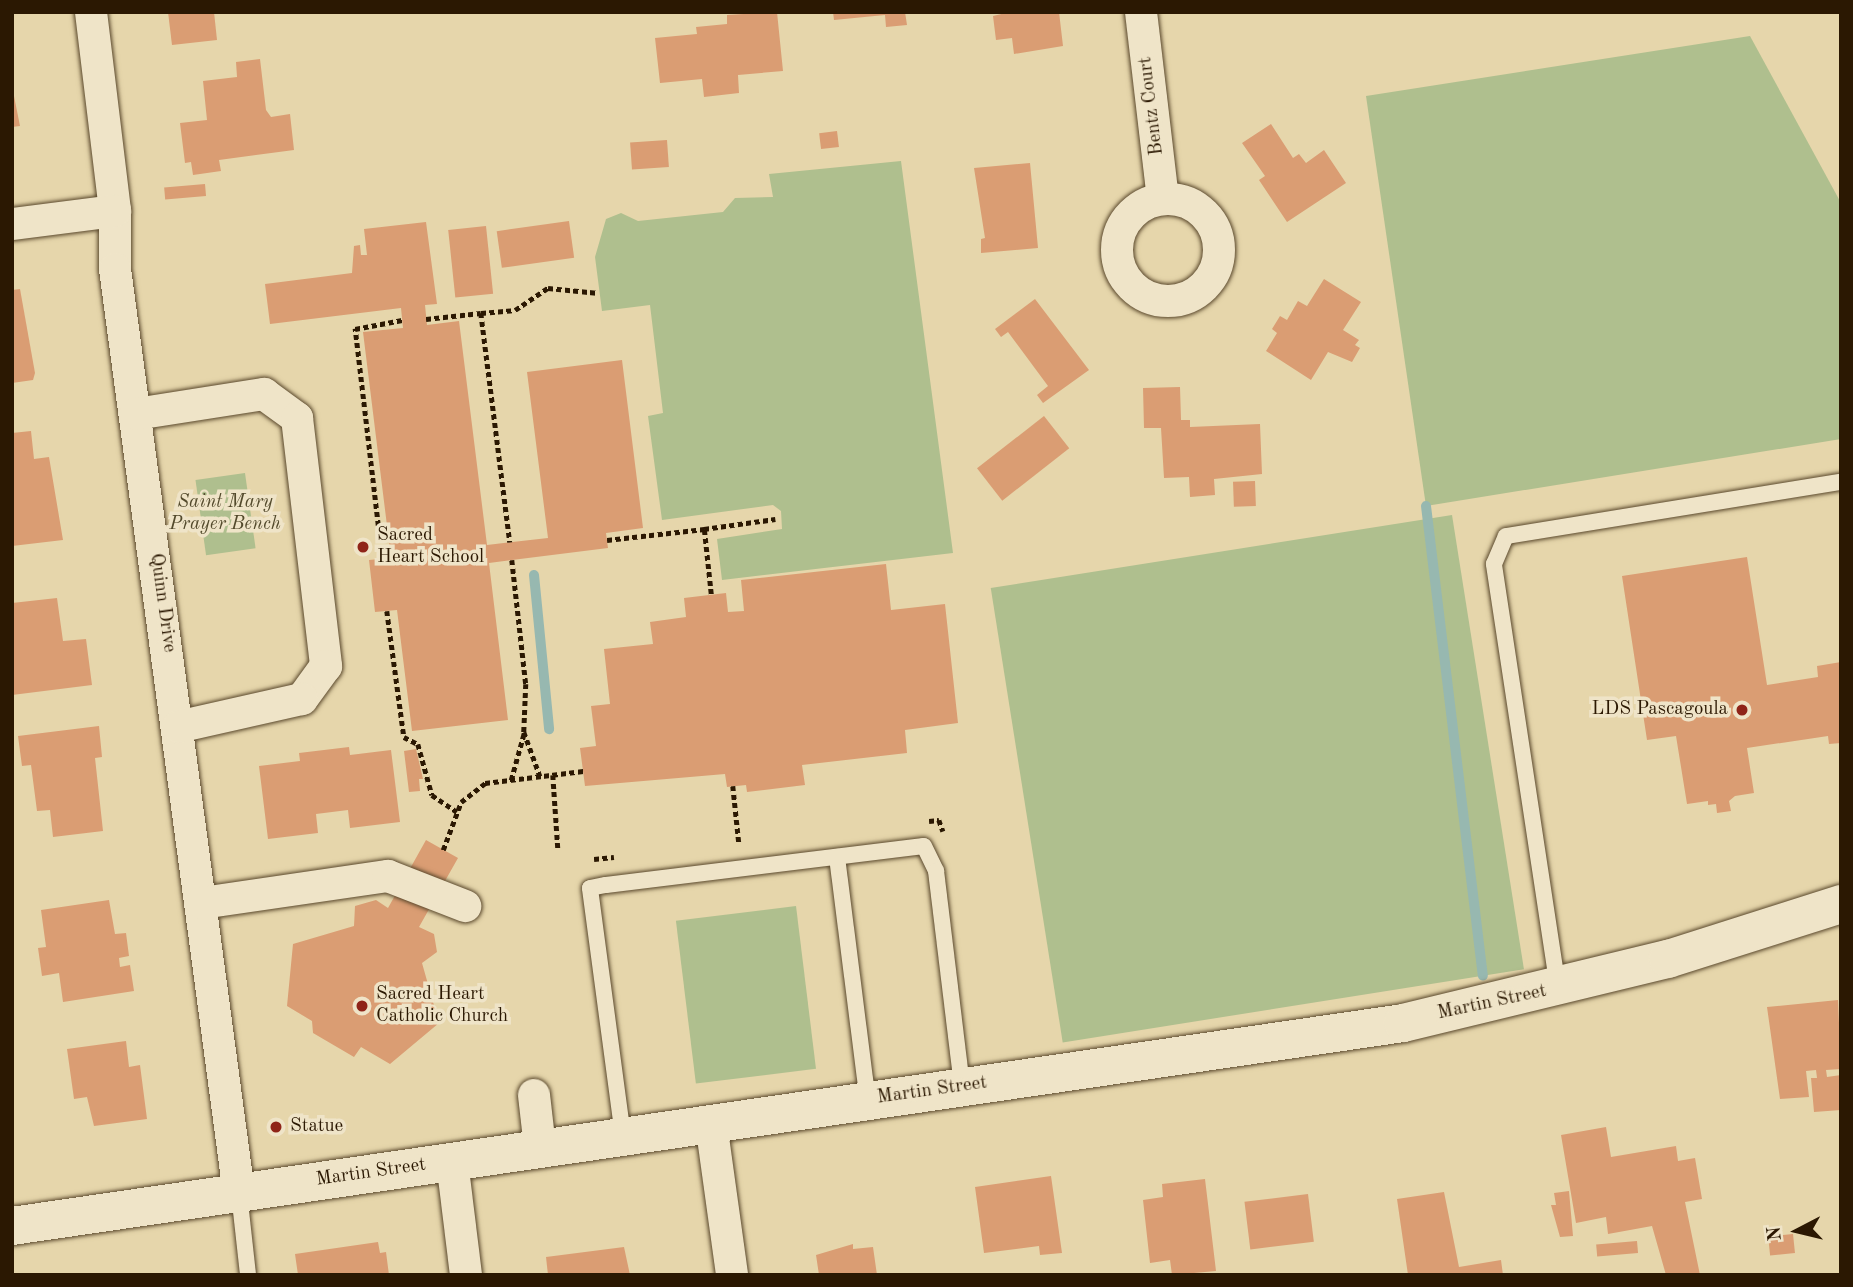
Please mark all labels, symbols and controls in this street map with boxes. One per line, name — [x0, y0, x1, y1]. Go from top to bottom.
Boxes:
street label: Bentz Court — [1135, 55, 1169, 157]
park label: Saint Mary Prayer Bench — [169, 492, 281, 536]
place label: Sacred Heart School — [377, 525, 484, 569]
marker: Sacred Heart School — [355, 539, 371, 555]
street label: Quinn Drive — [144, 552, 180, 654]
place label: LDS Pascagoula — [1592, 699, 1728, 721]
marker: LDS Pascagoula — [1734, 702, 1750, 718]
street label: Martin Street — [1435, 980, 1549, 1026]
place label: Sacred Heart Catholic Church — [376, 984, 508, 1028]
marker: Sacred Heart Catholic Church — [354, 998, 370, 1014]
street label: Martin Street — [876, 1072, 988, 1110]
place label: Statue — [290, 1116, 343, 1138]
marker: Statue — [268, 1119, 284, 1135]
street label: Martin Street — [315, 1154, 427, 1192]
north arrow — [1762, 1196, 1832, 1266]
text: N — [1765, 1225, 1786, 1242]

